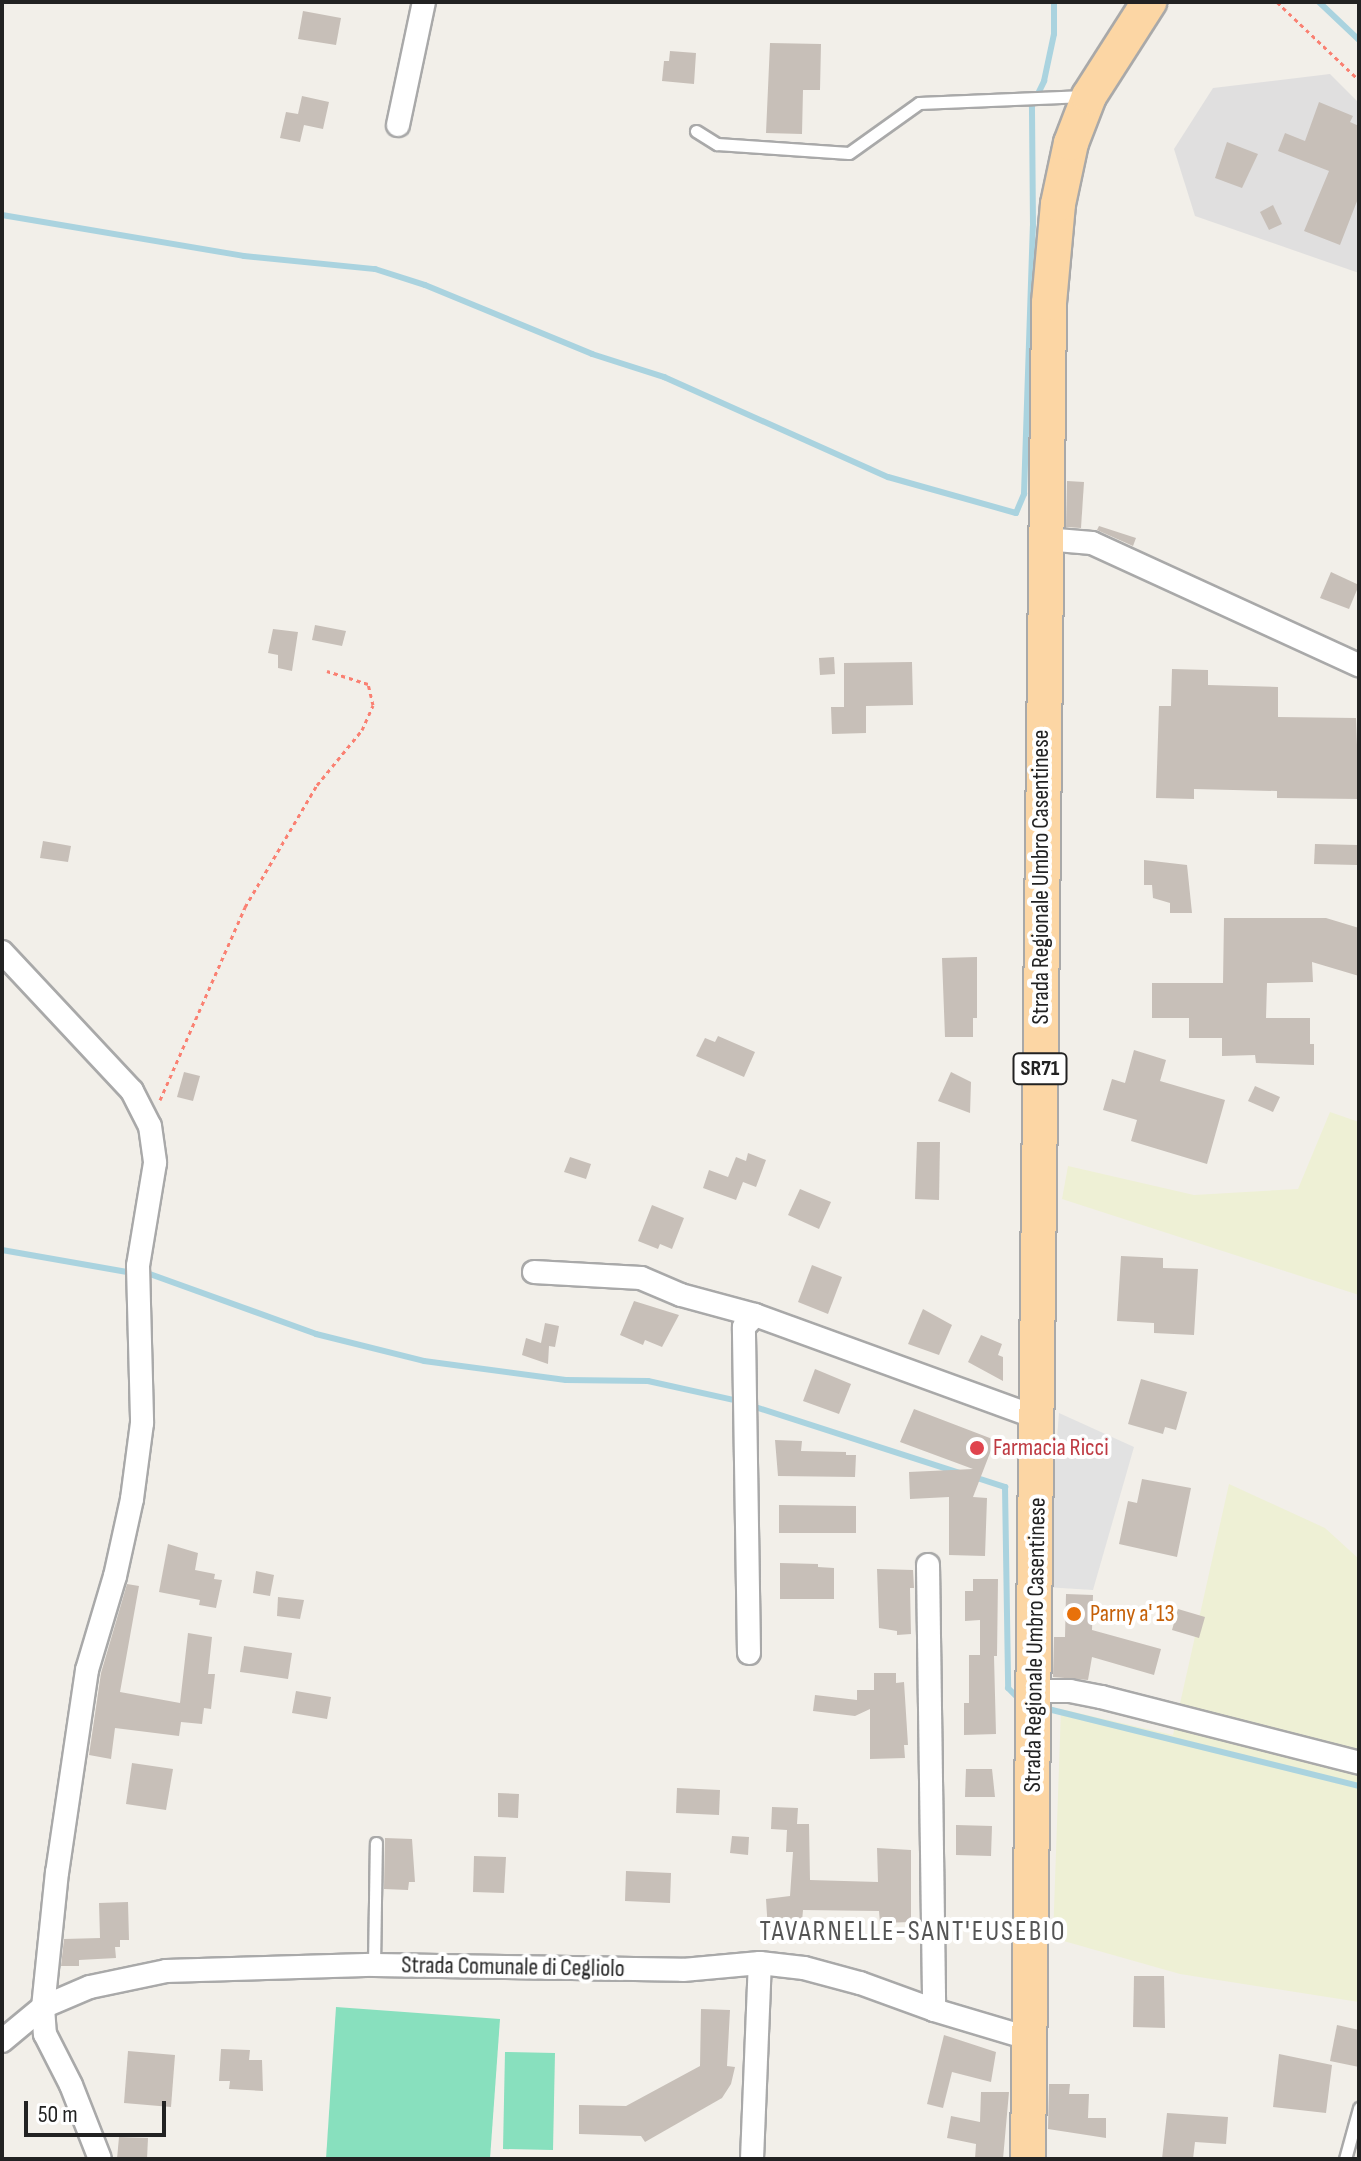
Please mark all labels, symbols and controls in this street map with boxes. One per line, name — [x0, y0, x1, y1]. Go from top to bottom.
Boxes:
street label: Strada Regionale Umbro Casentinese — [1027, 730, 1055, 1024]
road number: SR71 — [1012, 1051, 1068, 1087]
place label: Farmacia Ricci — [993, 1434, 1109, 1462]
marker: Farmacia Ricci — [968, 1439, 986, 1457]
street label: Strada Regionale Umbro Casentinese — [1018, 1497, 1052, 1793]
place label: Parny a' 13 — [1090, 1600, 1175, 1628]
marker: Parny a' 13 — [1065, 1605, 1083, 1623]
district label: TAVARNELLE-SANT'EUSEBIO — [759, 1915, 1067, 1949]
street label: Strada Comunale di Cegliolo — [401, 1951, 625, 1983]
scale bar — [28, 2085, 170, 2135]
text: 50 m — [38, 2100, 78, 2129]

